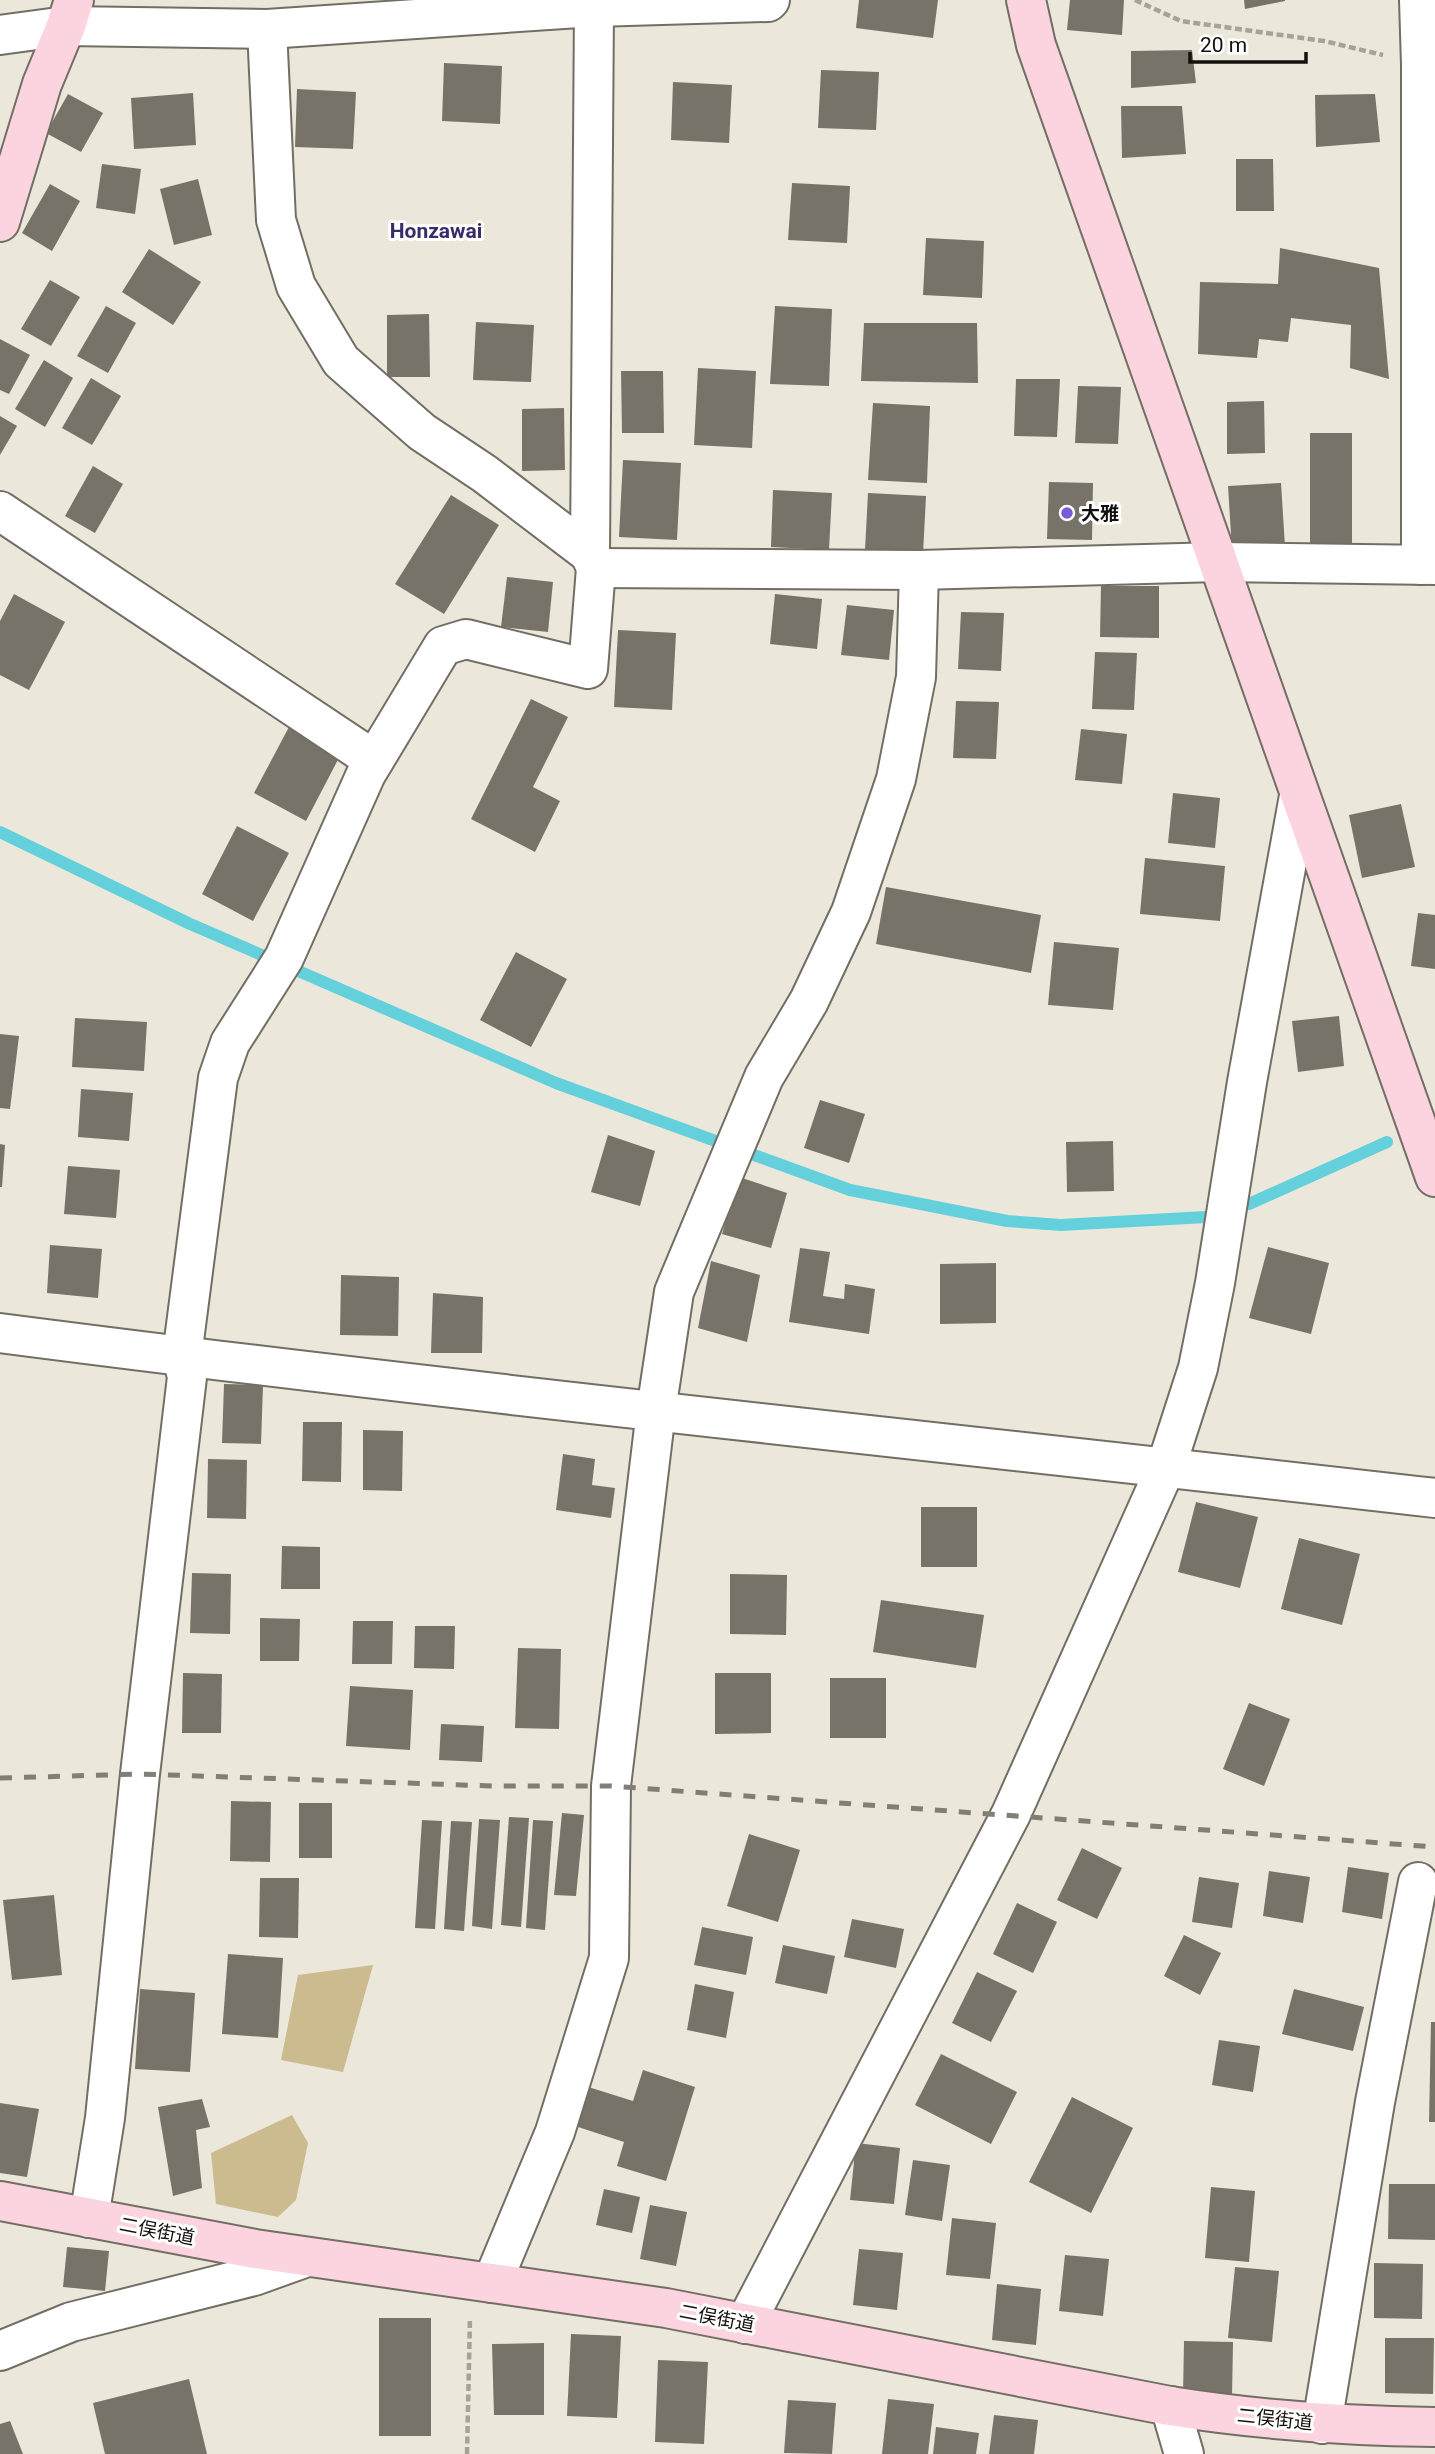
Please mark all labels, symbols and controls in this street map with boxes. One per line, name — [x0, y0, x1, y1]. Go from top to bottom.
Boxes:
scale bar — [1190, 21, 1306, 65]
text: 20 m — [1200, 33, 1247, 57]
district label: Honzawai — [390, 219, 482, 243]
place label: 大雅 — [1081, 502, 1119, 525]
marker: 大雅 — [1059, 505, 1075, 521]
street label: 二俣街道 — [117, 2212, 197, 2250]
street label: 二俣街道 — [677, 2299, 757, 2337]
street label: 二俣街道 — [1236, 2404, 1314, 2434]

